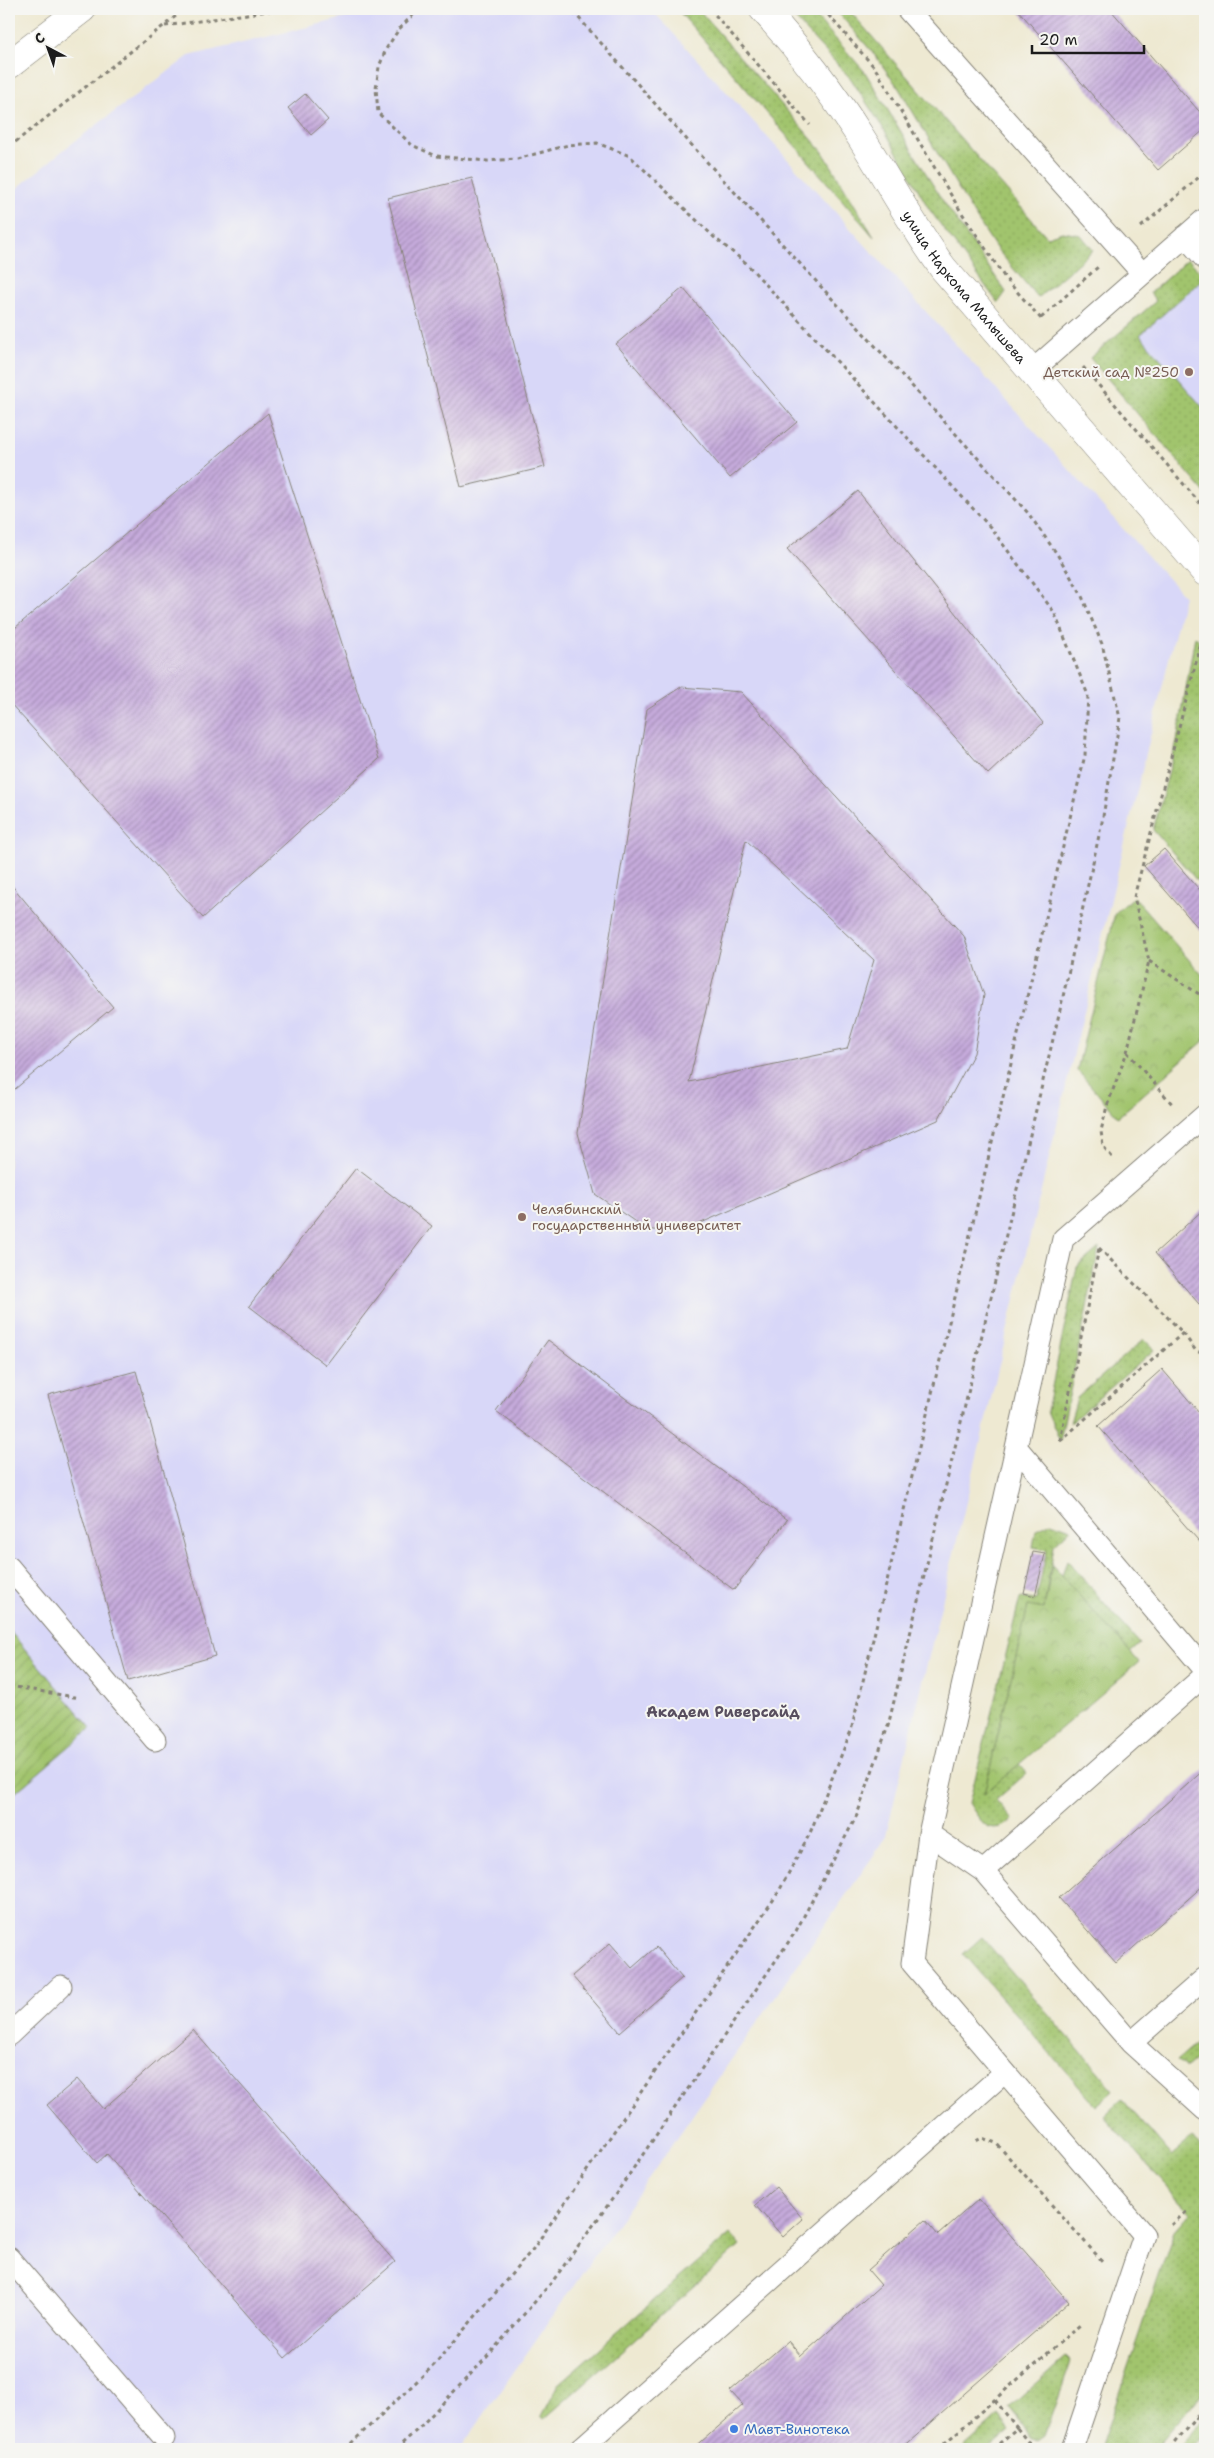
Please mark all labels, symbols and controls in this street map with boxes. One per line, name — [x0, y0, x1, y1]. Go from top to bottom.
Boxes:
north arrow — [22, 22, 72, 72]
scale bar — [1032, 22, 1144, 54]
text: С — [30, 29, 49, 48]
text: 20 m — [1039, 30, 1078, 50]
street label: улица Наркома Малышева — [898, 207, 1031, 367]
place label: Детский сад №250 — [1043, 363, 1179, 381]
marker: Детский сад №250 — [1183, 366, 1195, 378]
place label: Челябинский государственный университет — [532, 1200, 742, 1234]
marker: Челябинский государственный университет — [516, 1211, 528, 1223]
district label: Академ Риверсайд — [646, 1702, 800, 1722]
place label: Мавт-Винотека — [744, 2420, 850, 2438]
marker: Мавт-Винотека — [728, 2423, 740, 2435]

